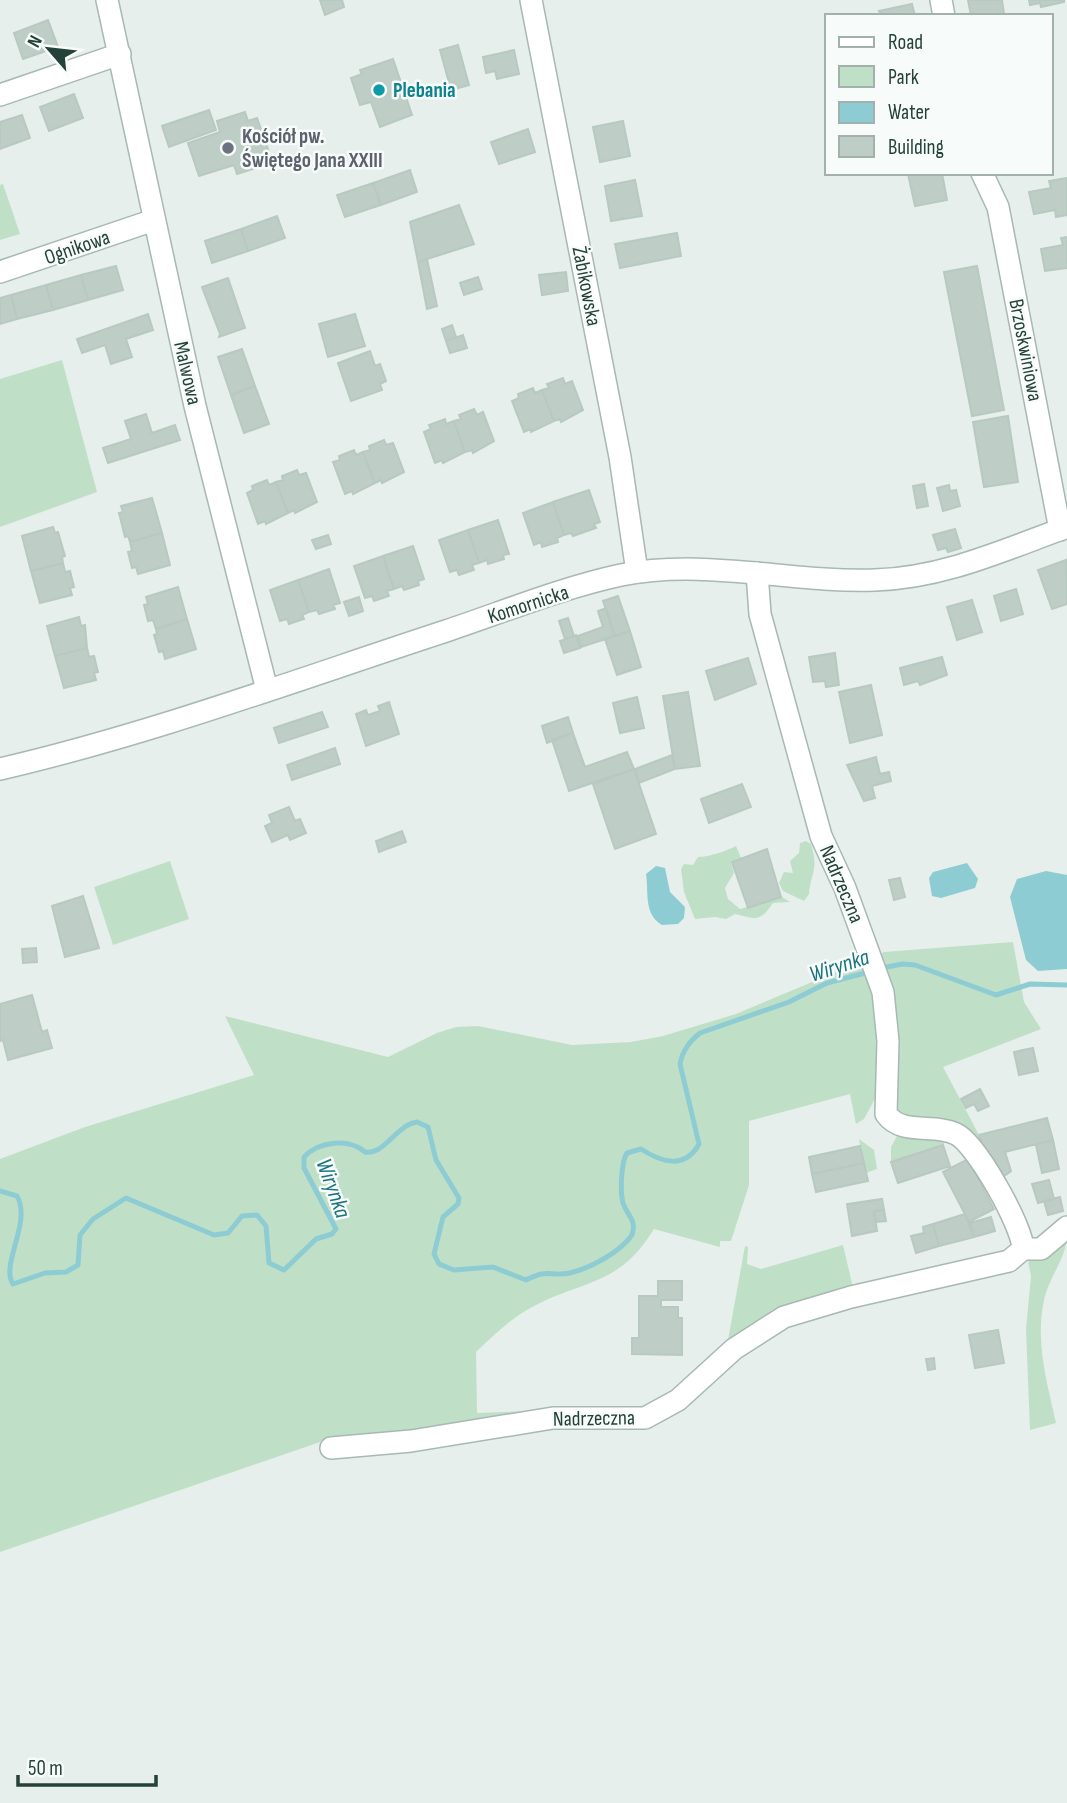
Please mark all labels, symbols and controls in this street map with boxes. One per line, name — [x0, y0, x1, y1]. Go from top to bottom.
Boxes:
north arrow — [14, 14, 84, 84]
legend — [825, 14, 1053, 175]
text: Road — [888, 30, 923, 55]
text: N — [23, 32, 48, 52]
text: Park — [888, 65, 919, 90]
place label: Plebania — [393, 78, 456, 103]
marker: Plebania — [371, 82, 387, 98]
text: Water — [888, 100, 930, 125]
place label: Kościół pw. Świętego Jana XXIII — [242, 124, 383, 173]
text: Building — [888, 135, 944, 160]
marker: Kościół pw. Świętego Jana XXIII — [220, 140, 236, 156]
street label: Ognikowa — [41, 225, 113, 270]
street label: Żabikowska — [567, 244, 606, 328]
street label: Brzoskwiniowa — [1003, 297, 1048, 403]
street label: Malwowa — [168, 339, 207, 407]
street label: Komornicka — [485, 580, 572, 629]
street label: Nadrzeczna — [814, 841, 869, 927]
water label: Wirynka — [806, 943, 873, 989]
water label: Wirynka — [309, 1155, 357, 1223]
street label: Nadrzeczna — [553, 1405, 635, 1432]
scale bar — [18, 1744, 156, 1788]
text: 50 m — [28, 1756, 63, 1781]

